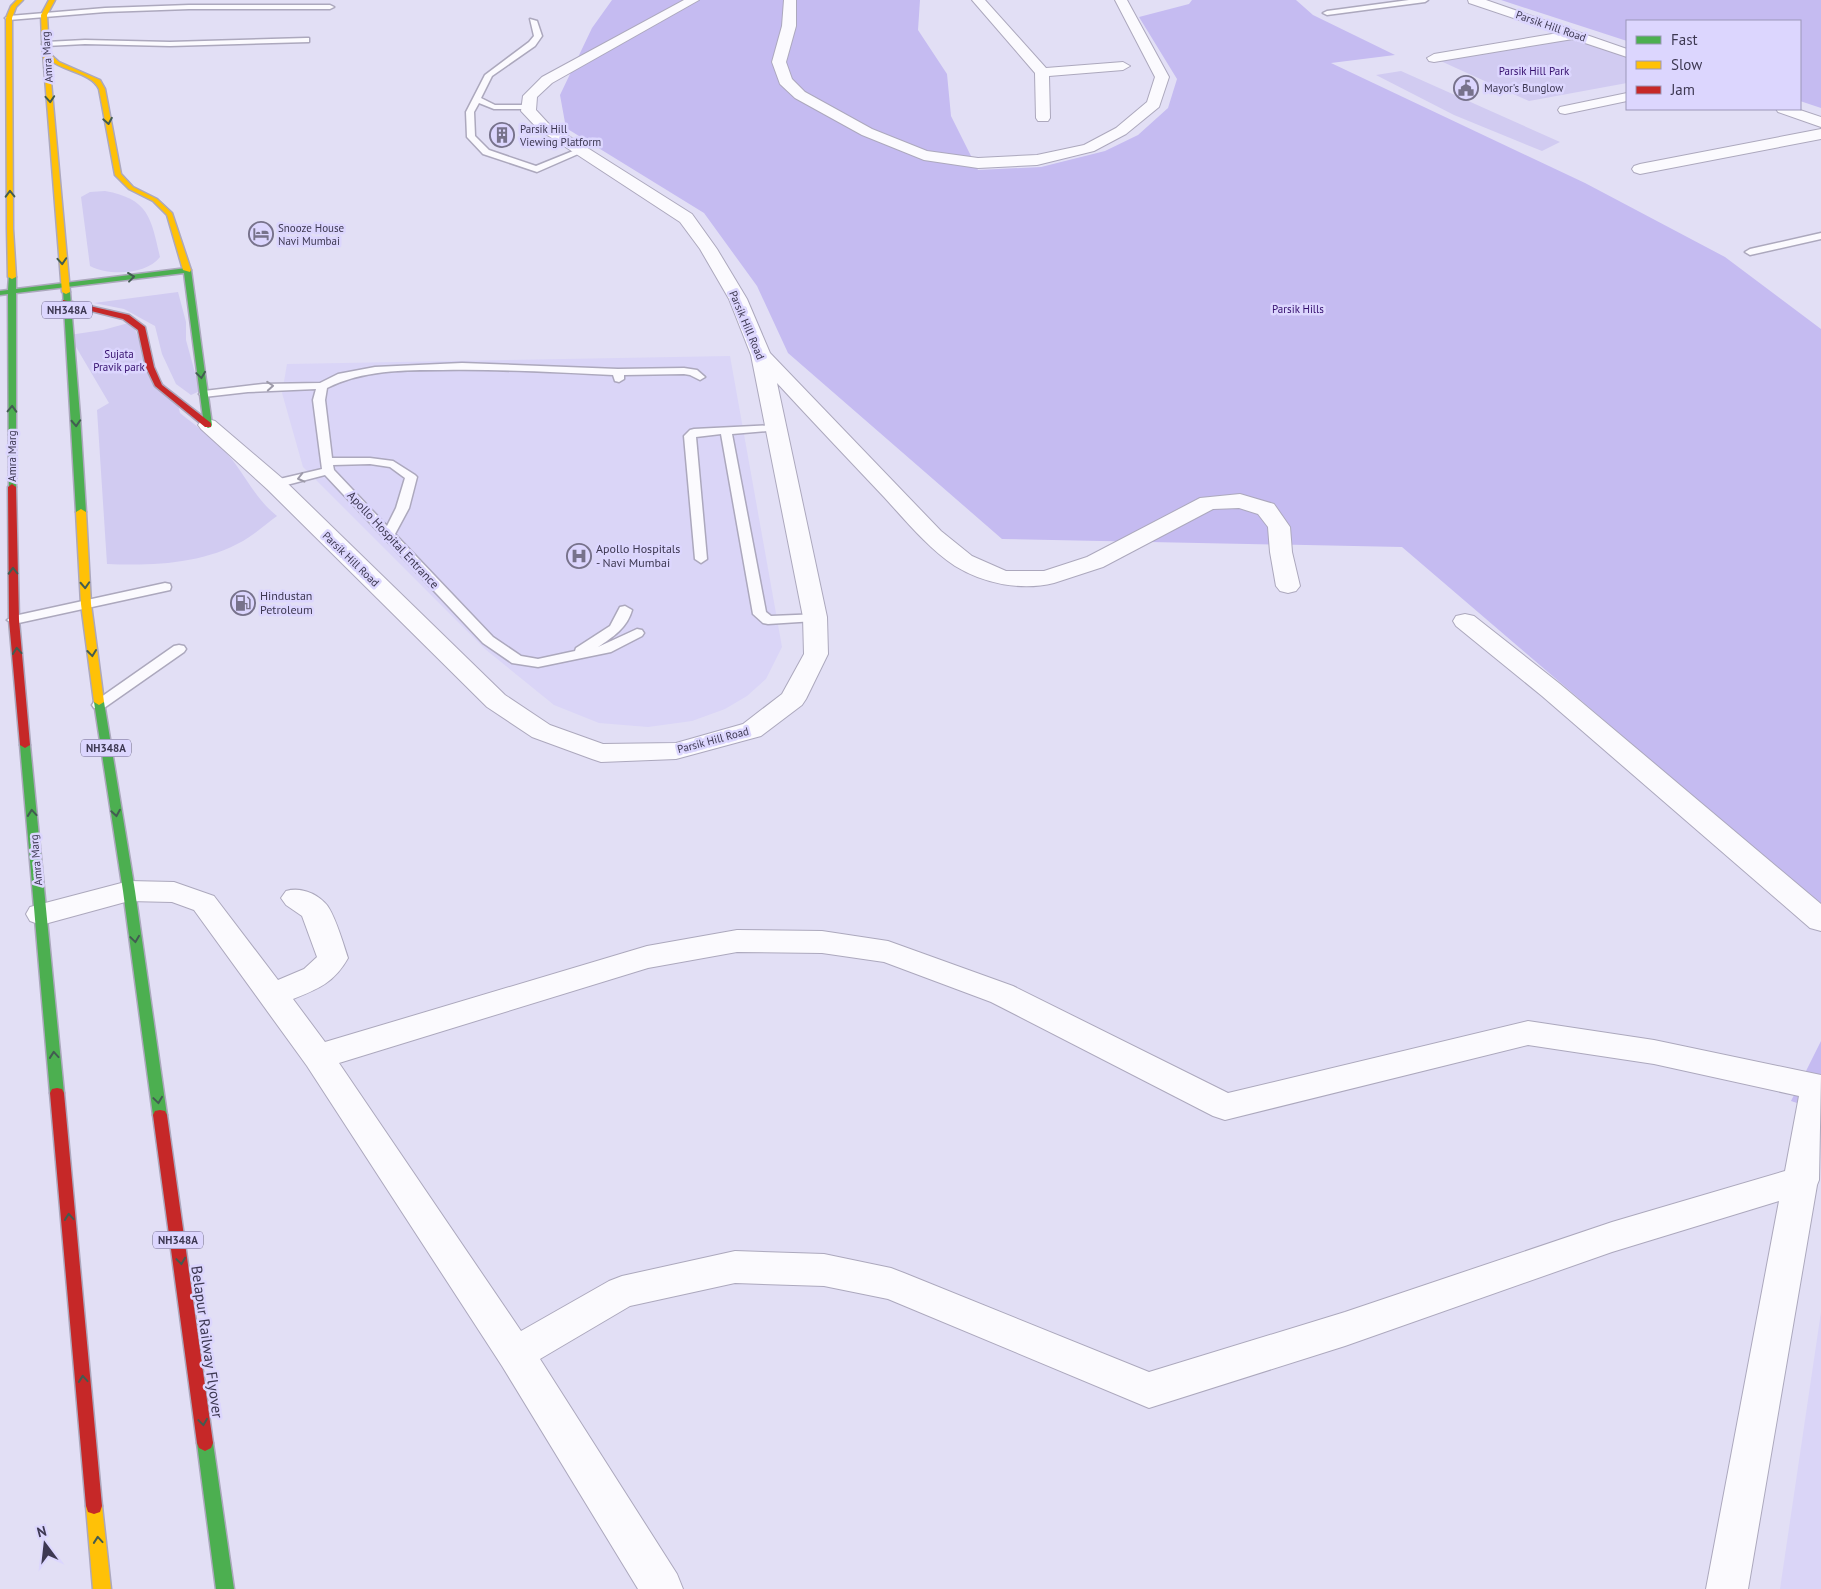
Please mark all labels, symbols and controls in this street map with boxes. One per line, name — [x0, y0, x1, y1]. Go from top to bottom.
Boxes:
street label: Parsik Hill Road — [1514, 7, 1588, 45]
legend — [1626, 20, 1801, 110]
text: Fast — [1671, 30, 1698, 49]
street label: Amra Marg — [38, 31, 56, 83]
text: Slow — [1671, 55, 1702, 74]
park label: Parsik Hill Park — [1499, 64, 1570, 78]
public building icon: Mayor's Bunglow — [1453, 75, 1479, 101]
text: Jam — [1670, 80, 1695, 99]
place label: Mayor's Bunglow — [1484, 81, 1563, 95]
one-way arrow — [44, 95, 55, 103]
one-way arrow — [103, 117, 113, 126]
building icon: Parsik Hill Viewing Platform — [489, 122, 515, 148]
place label: Parsik Hill Viewing Platform — [519, 122, 601, 149]
one-way arrow — [5, 189, 15, 197]
hotel icon: Snooze House Navi Mumbai — [248, 221, 274, 247]
place label: Snooze House Navi Mumbai — [278, 221, 345, 248]
one-way arrow — [56, 257, 67, 265]
one-way arrow — [127, 272, 135, 283]
street label: Parsik Hill Road — [726, 288, 768, 362]
road number: NH348A — [42, 302, 92, 318]
park label: Parsik Hills — [1272, 302, 1324, 316]
park label: Sujata Pravik park — [93, 347, 145, 374]
one-way arrow — [195, 372, 206, 380]
one-way arrow — [266, 381, 274, 392]
one-way arrow — [7, 404, 17, 412]
one-way arrow — [71, 419, 82, 427]
street label: Amra Marg — [5, 430, 19, 482]
one-way arrow — [297, 472, 306, 483]
street label: Apollo Hospital Entrance — [344, 488, 442, 591]
street label: Parsik Hill Road — [320, 528, 382, 590]
place label: Apollo Hospitals - Navi Mumbai — [596, 541, 680, 570]
hospital icon: Apollo Hospitals - Navi Mumbai — [566, 543, 592, 569]
one-way arrow — [8, 567, 18, 574]
one-way arrow — [79, 581, 90, 589]
place label: Hindustan Petroleum — [260, 588, 313, 617]
fuel station icon: Hindustan Petroleum — [230, 590, 256, 616]
one-way arrow — [12, 647, 23, 655]
one-way arrow — [86, 649, 97, 657]
street label: Parsik Hill Road — [676, 724, 750, 756]
road number: NH348A — [81, 740, 131, 756]
one-way arrow — [27, 809, 38, 817]
one-way arrow — [110, 810, 121, 818]
street label: Amra Marg — [27, 834, 45, 886]
one-way arrow — [130, 935, 140, 944]
one-way arrow — [49, 1051, 60, 1059]
one-way arrow — [152, 1097, 163, 1105]
one-way arrow — [63, 1212, 74, 1220]
road number: NH348A — [153, 1232, 203, 1248]
one-way arrow — [175, 1257, 185, 1265]
street label: Belapur Railway Flyover — [187, 1265, 228, 1419]
one-way arrow — [78, 1374, 89, 1382]
one-way arrow — [197, 1418, 208, 1426]
north arrow — [20, 1519, 70, 1569]
text: N — [35, 1522, 48, 1541]
one-way arrow — [92, 1536, 103, 1544]

